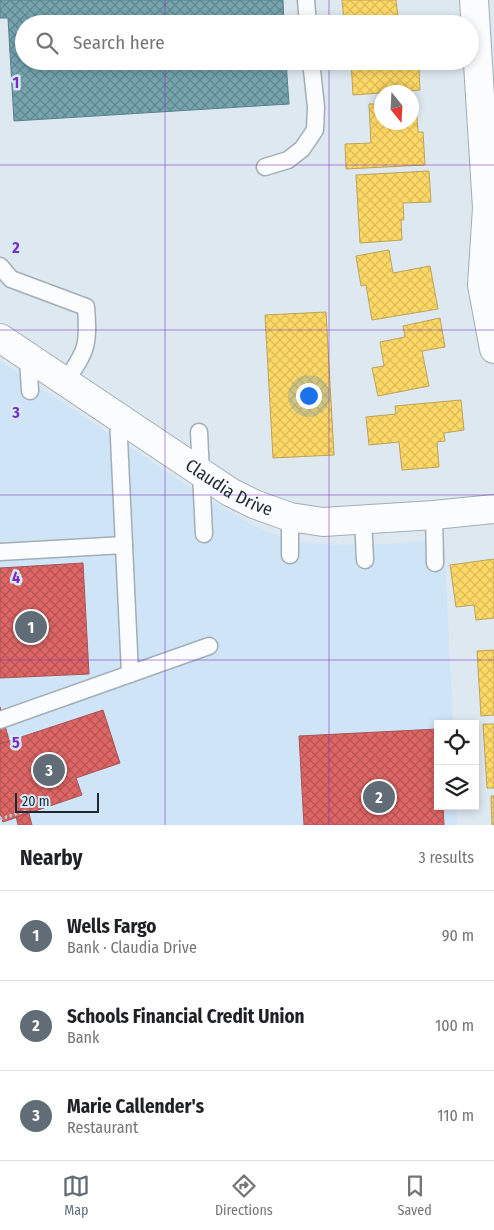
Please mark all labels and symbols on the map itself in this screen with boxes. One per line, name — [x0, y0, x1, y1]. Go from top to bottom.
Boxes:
text: 1 — [13, 73, 19, 92]
north arrow — [374, 85, 419, 130]
text: 2 — [11, 238, 20, 257]
your location — [296, 383, 322, 409]
text: 3 — [11, 403, 20, 422]
street label: Claudia Drive — [181, 454, 276, 521]
text: 4 — [12, 568, 20, 587]
pin: 1 — [15, 608, 47, 646]
text: 5 — [12, 733, 20, 752]
pin: 3 — [33, 751, 65, 789]
pin: 2 — [363, 778, 395, 816]
scale bar — [15, 790, 99, 813]

